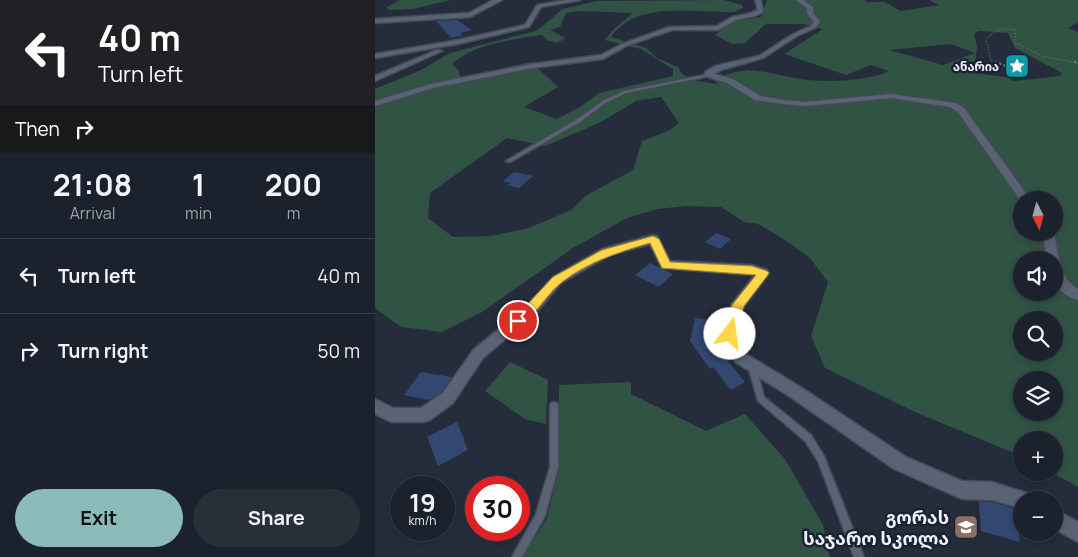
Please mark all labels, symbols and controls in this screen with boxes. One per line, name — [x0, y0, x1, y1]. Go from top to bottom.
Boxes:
text: 40 m — [98, 14, 181, 62]
icon: left — [15, 20, 80, 85]
place icon: ანარია — [1004, 53, 1030, 79]
place label: ანარია — [953, 58, 999, 75]
text: Turn left — [98, 59, 183, 89]
icon: right — [70, 115, 98, 143]
text: Then — [15, 116, 60, 142]
text: 21:08 — [53, 164, 132, 205]
text: 1 — [192, 164, 205, 205]
text: 200 — [265, 164, 322, 205]
north arrow — [1013, 191, 1063, 241]
map controls — [1013, 191, 1063, 541]
text: Arrival — [70, 202, 115, 224]
text: min — [185, 202, 212, 224]
text: m — [287, 202, 300, 224]
button: sound — [1013, 251, 1063, 301]
icon: left — [15, 262, 43, 290]
text: Turn left — [58, 263, 136, 289]
text: 40 m — [317, 263, 360, 289]
pin — [497, 300, 539, 342]
icon: arrive — [504, 307, 532, 335]
position arrow — [703, 307, 755, 359]
button: search — [1013, 311, 1063, 361]
icon: right — [15, 337, 43, 365]
text: Turn right — [58, 338, 148, 364]
text: 50 m — [318, 338, 360, 364]
button: layers — [1013, 371, 1063, 421]
button: + — [1013, 431, 1063, 481]
speed limit sign: 30 — [465, 476, 530, 541]
text: 19 — [409, 485, 436, 520]
button: Exit — [15, 489, 183, 547]
button: Share — [193, 489, 360, 547]
button: − — [1013, 491, 1063, 541]
place label: გორას საჯარო სკოლა — [803, 505, 949, 550]
text: km/h — [409, 512, 436, 529]
school or university icon: გორას საჯარო სკოლა — [953, 514, 979, 540]

